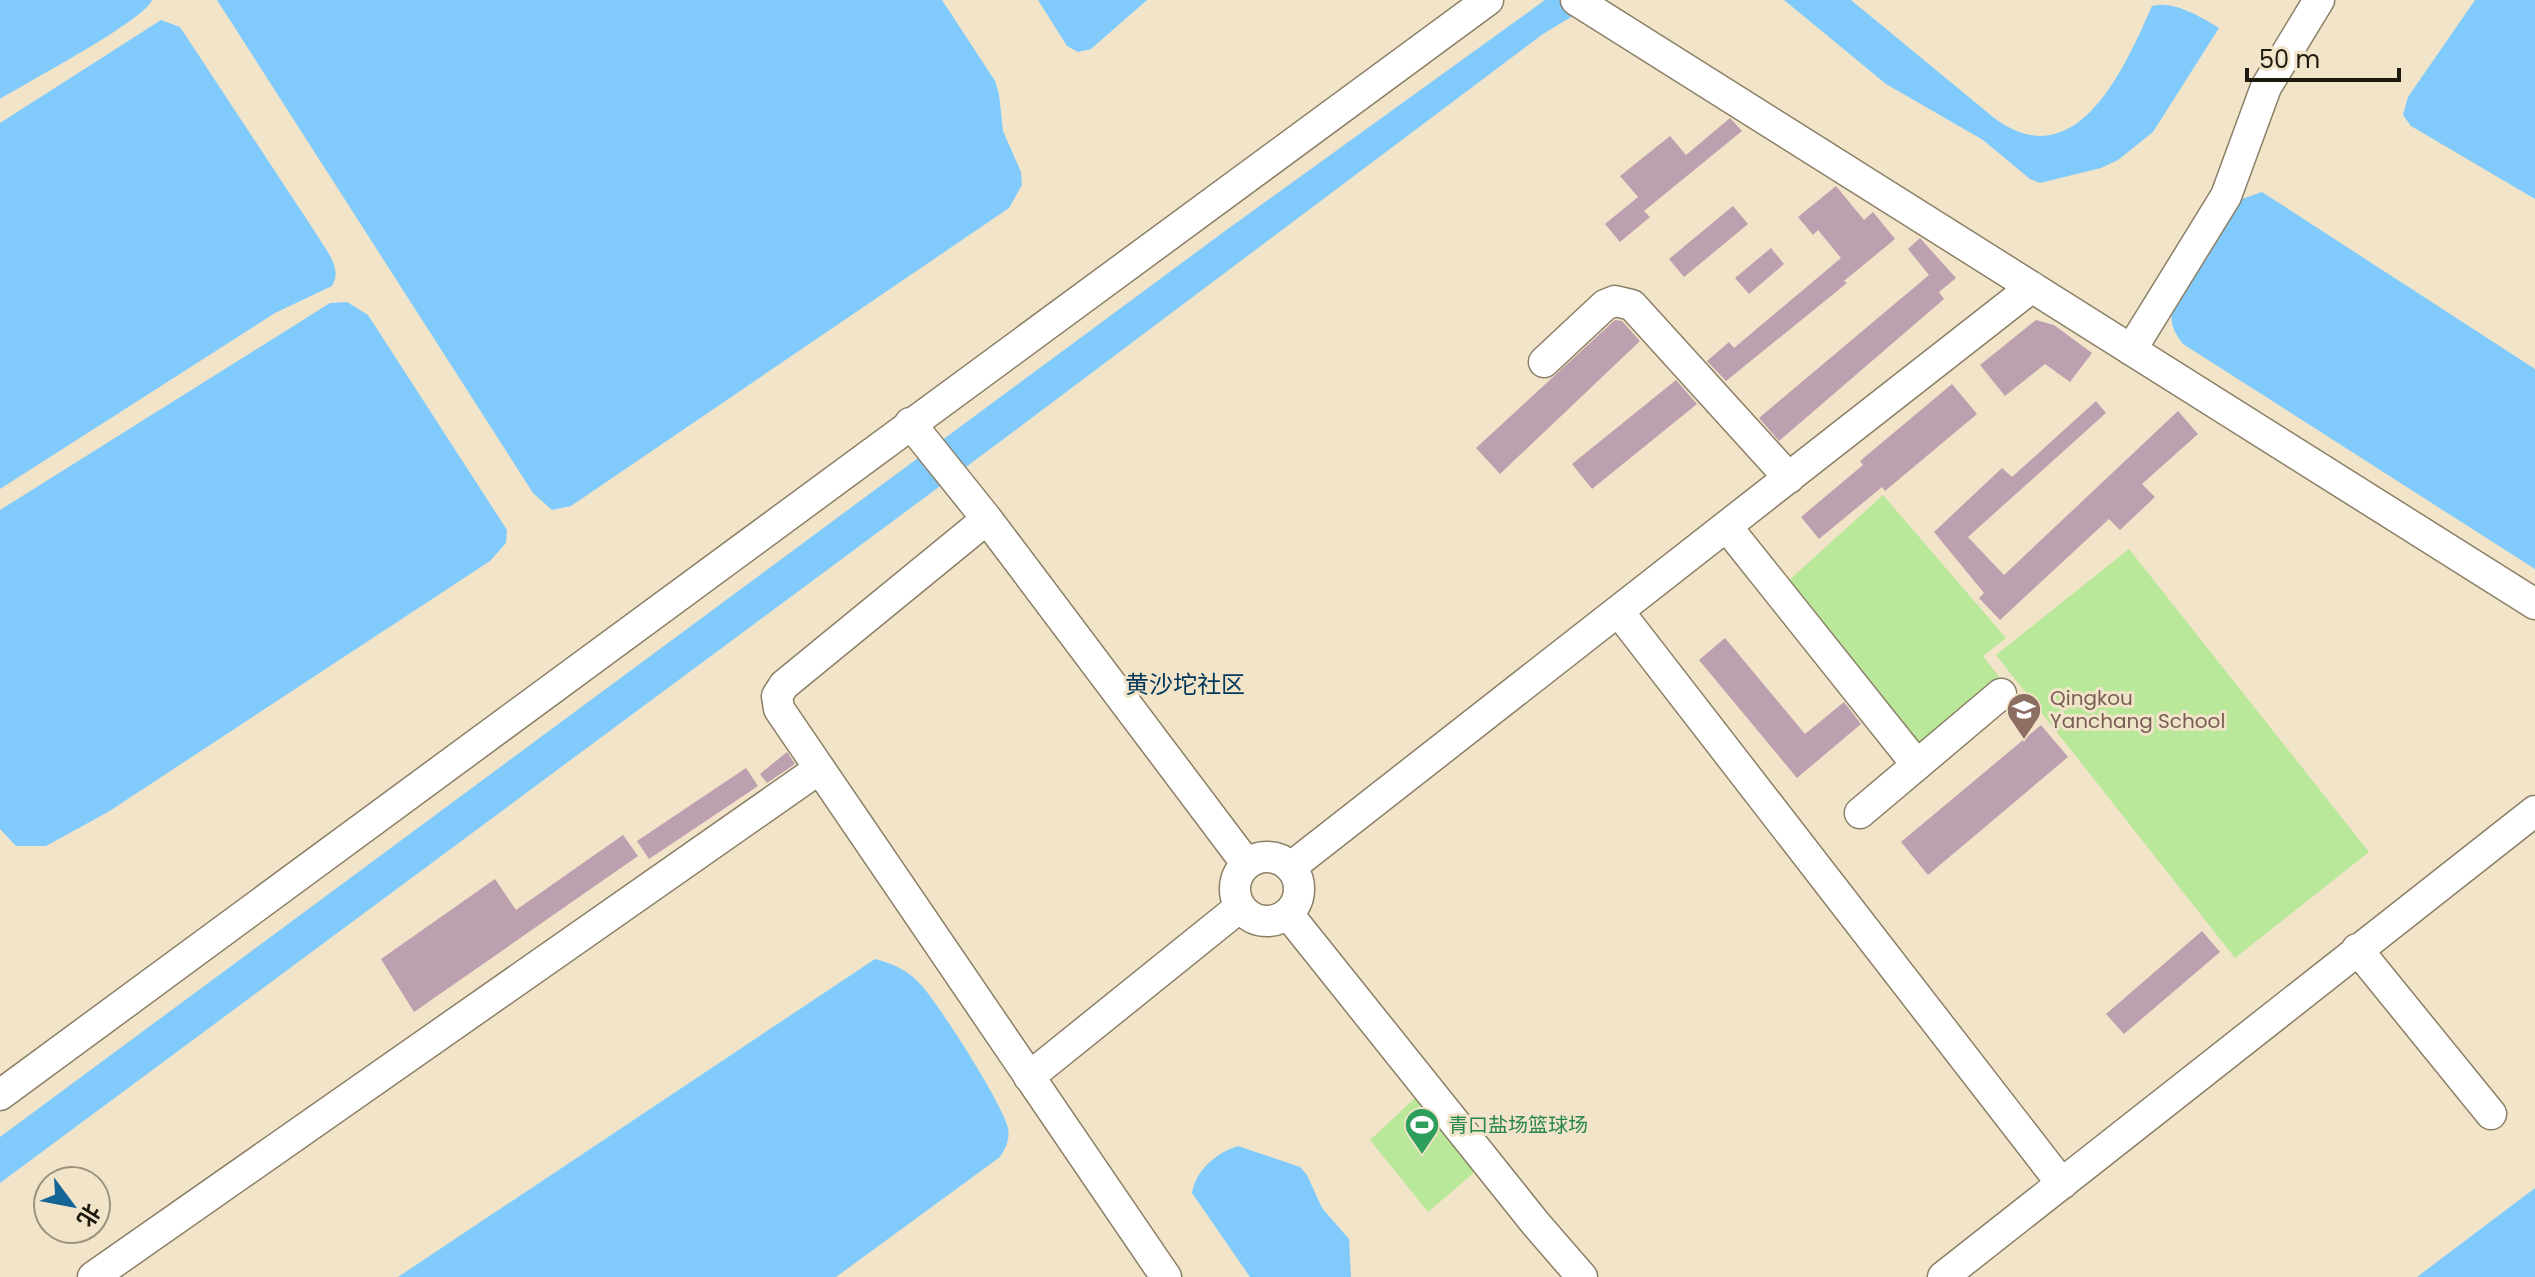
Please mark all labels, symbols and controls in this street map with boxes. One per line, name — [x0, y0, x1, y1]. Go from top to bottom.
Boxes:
scale bar — [2247, 32, 2399, 82]
text: 50 m — [2259, 43, 2320, 76]
district label: 黄沙坨社区 — [1125, 668, 1245, 701]
place label: Qingkou Yanchang School — [2050, 684, 2225, 735]
school or university icon: Qingkou Yanchang School — [2005, 691, 2043, 741]
sports icon: 青口盐场篮球场 — [1403, 1106, 1441, 1156]
place label: 青口盐场篮球场 — [1448, 1111, 1588, 1139]
north arrow — [32, 1165, 112, 1245]
text: 北 — [70, 1198, 108, 1233]

